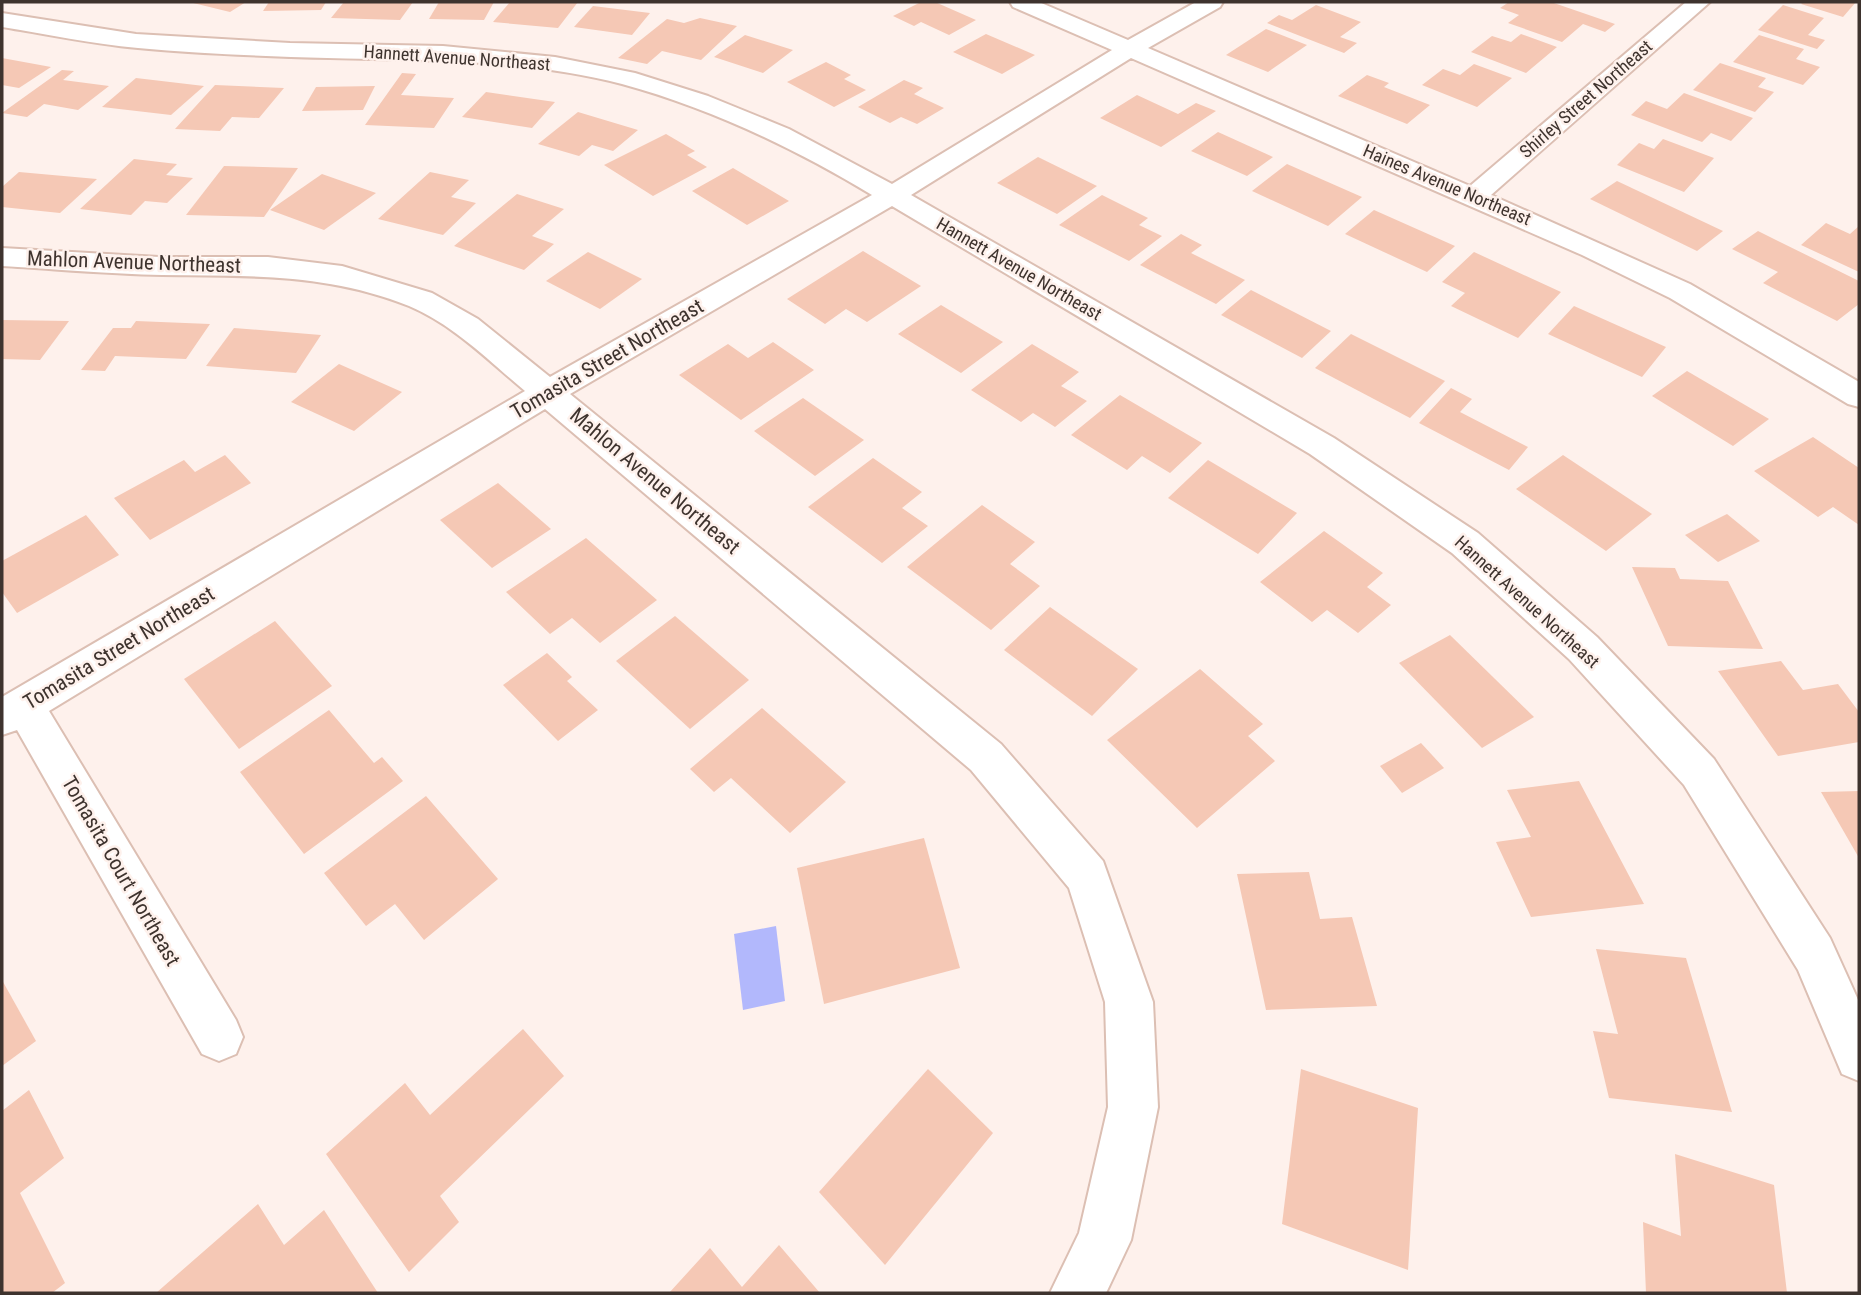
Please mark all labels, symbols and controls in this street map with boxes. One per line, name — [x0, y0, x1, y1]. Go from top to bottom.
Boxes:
street label: Shirley Street Northeast — [1515, 35, 1656, 162]
street label: Hannett Avenue Northeast — [363, 41, 551, 75]
street label: Haines Avenue Northeast — [1360, 140, 1534, 229]
street label: Hannett Avenue Northeast — [933, 213, 1106, 324]
street label: Mahlon Avenue Northeast — [27, 246, 241, 278]
street label: Tomasita Street Northeast — [506, 294, 708, 424]
street label: Mahlon Avenue Northeast — [565, 403, 745, 559]
street label: Hannett Avenue Northeast — [1451, 531, 1604, 672]
street label: Tomasita Street Northeast — [19, 581, 219, 715]
street label: Tomasita Court Northeast — [57, 772, 185, 970]

